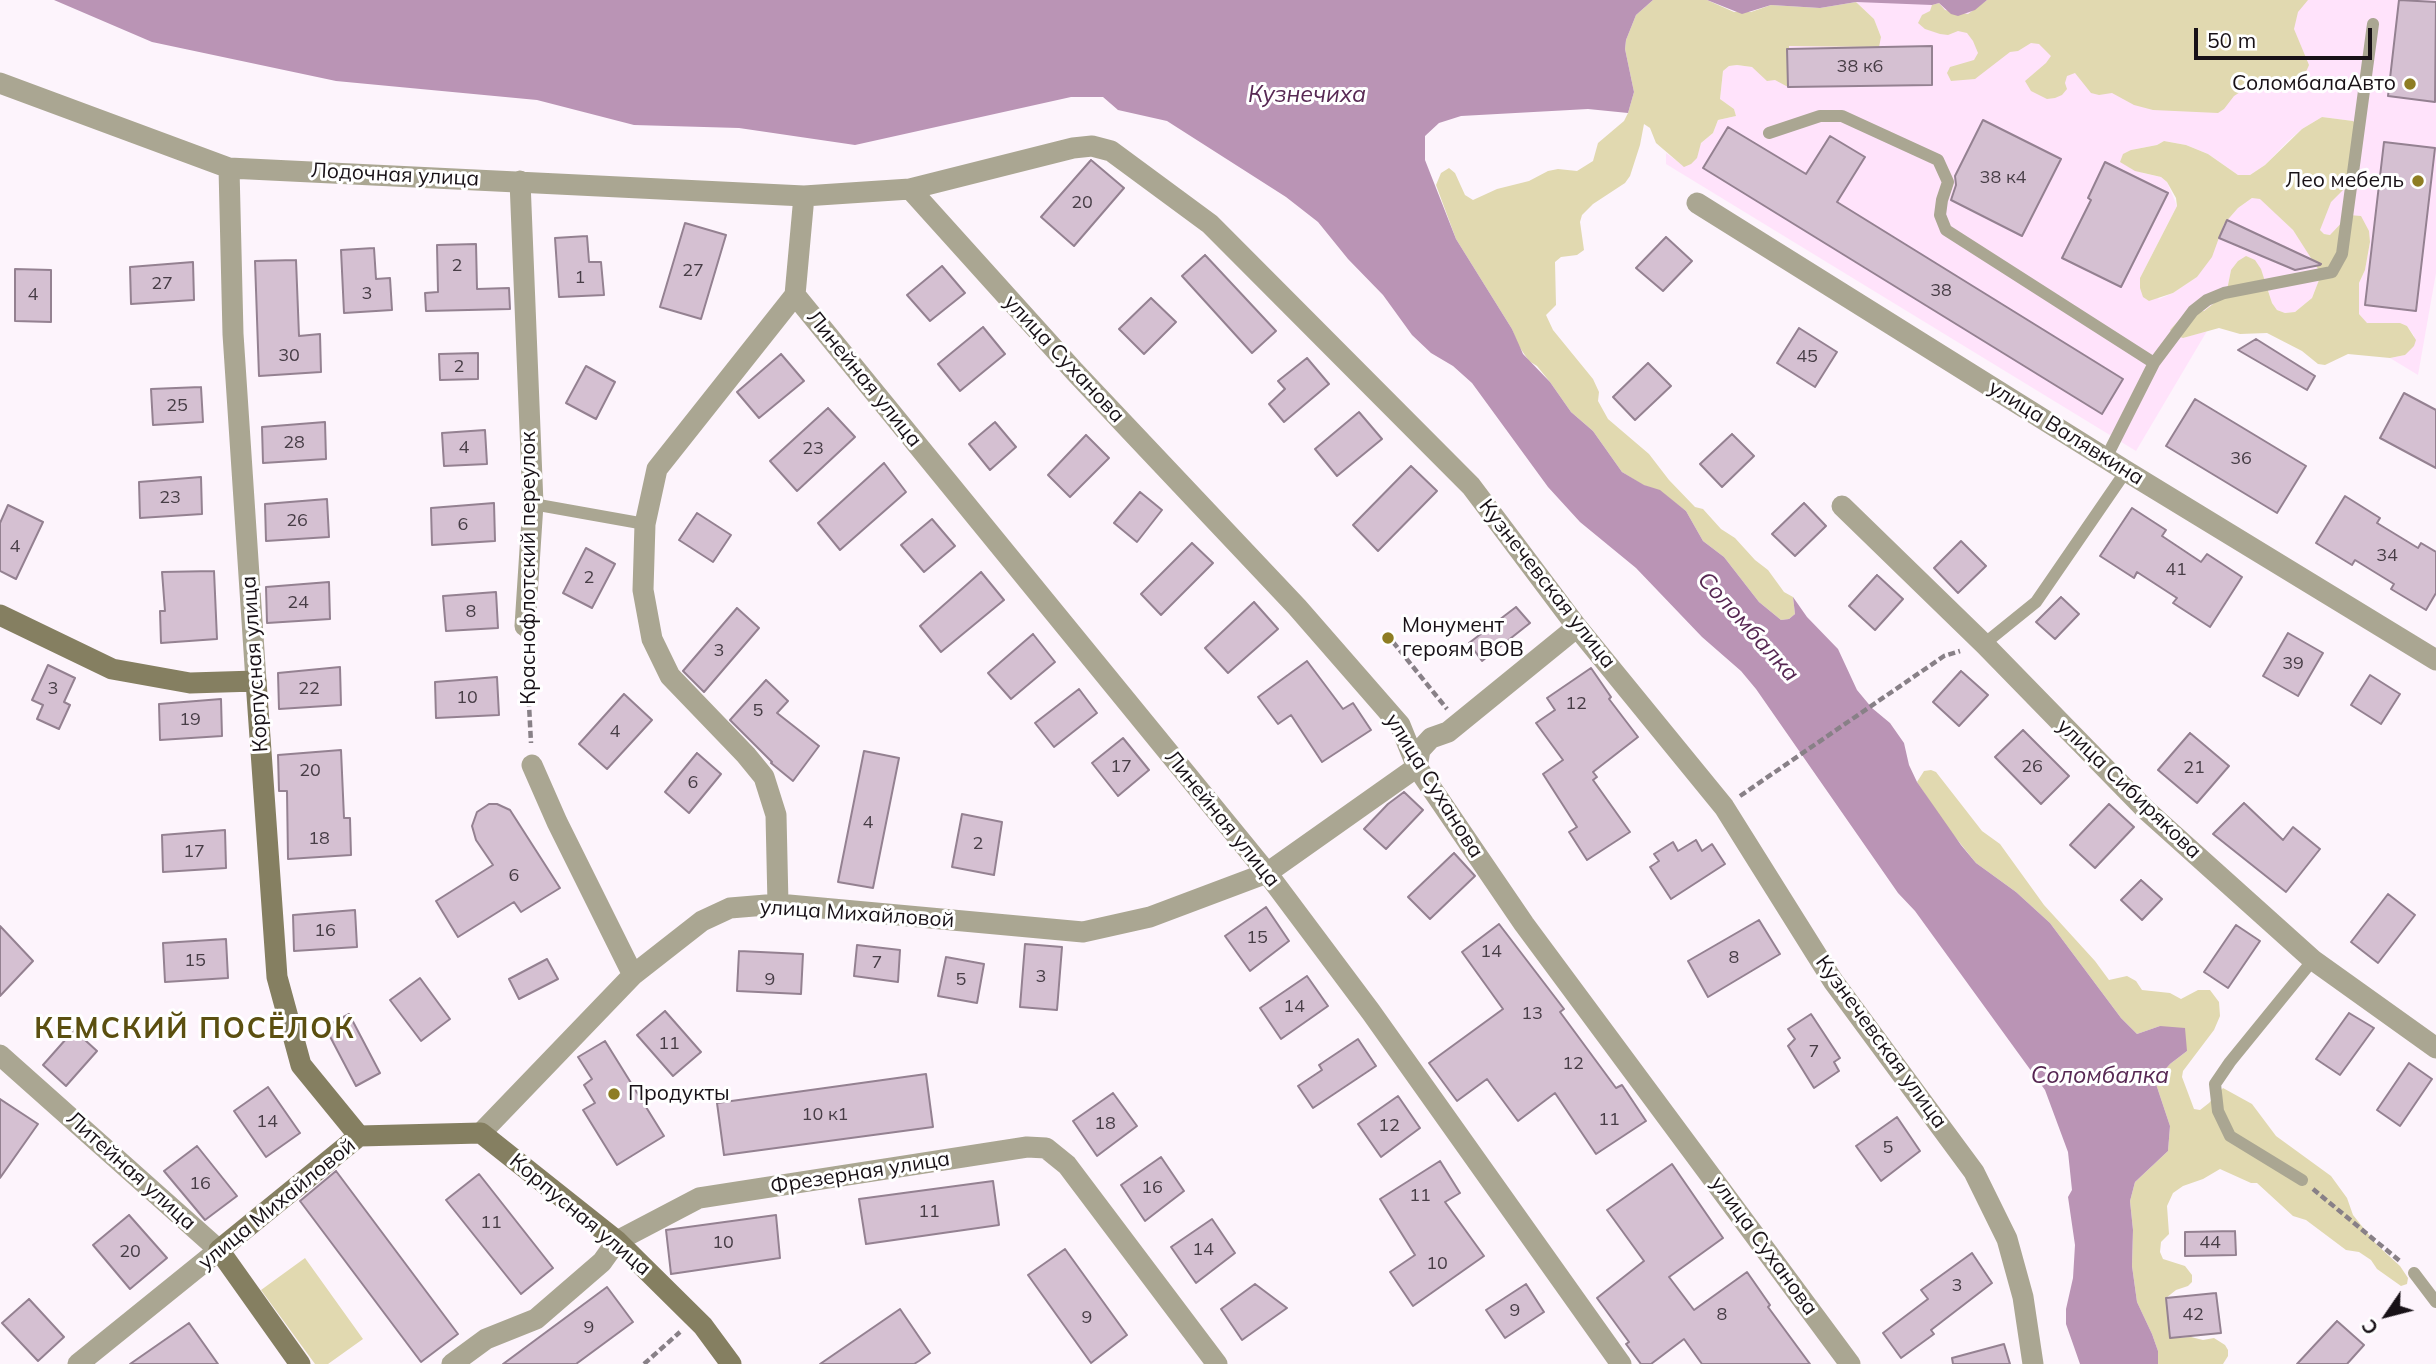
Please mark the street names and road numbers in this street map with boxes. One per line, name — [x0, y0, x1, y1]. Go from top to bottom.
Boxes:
street label: Лодочная улица — [310, 158, 480, 192]
street label: улица Суханова — [998, 290, 1130, 428]
street label: Линейная улица — [801, 305, 927, 453]
street label: улица Валявкина — [1984, 375, 2148, 491]
street label: Краснофлотский переулок — [516, 431, 542, 705]
street label: Кузнечевская улица — [1473, 494, 1621, 674]
street label: Корпусная улица — [236, 575, 274, 753]
street label: улица Суханова — [1380, 709, 1488, 863]
street label: улица Сибирякова — [2052, 714, 2206, 864]
street label: Линейная улица — [1159, 745, 1285, 893]
street label: улица Михайловой — [759, 895, 955, 933]
street label: Кузнечевская улица — [1810, 951, 1952, 1133]
street label: Литейная улица — [61, 1106, 201, 1236]
street label: улица Михайловой — [193, 1133, 361, 1275]
street label: Фрезерная улица — [768, 1146, 952, 1200]
street label: Корпусная улица — [504, 1149, 656, 1281]
street label: улица Суханова — [1705, 1172, 1823, 1320]

